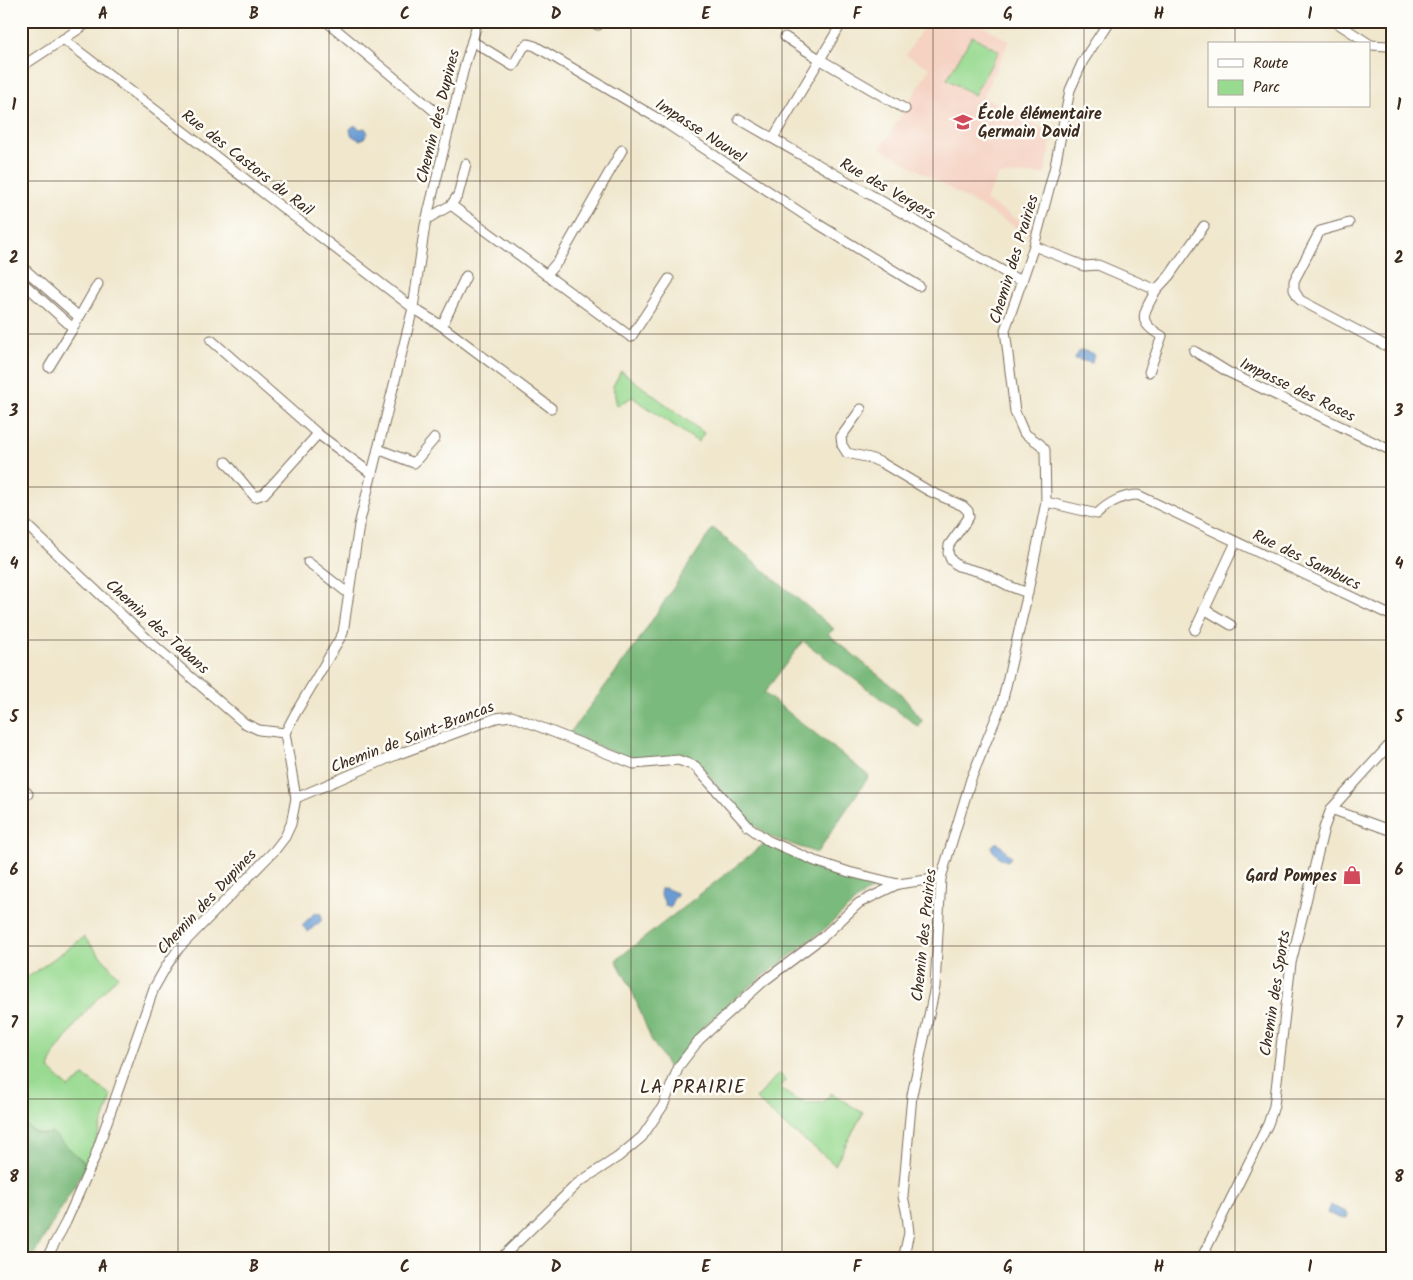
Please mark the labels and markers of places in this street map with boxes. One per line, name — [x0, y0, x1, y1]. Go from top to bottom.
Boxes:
place label: École élémentaire Germain David — [978, 102, 1102, 145]
school or university icon: École élémentaire Germain David — [952, 111, 974, 133]
place label: Gard Pompes — [1246, 864, 1338, 889]
shop icon: Gard Pompes — [1341, 864, 1363, 886]

